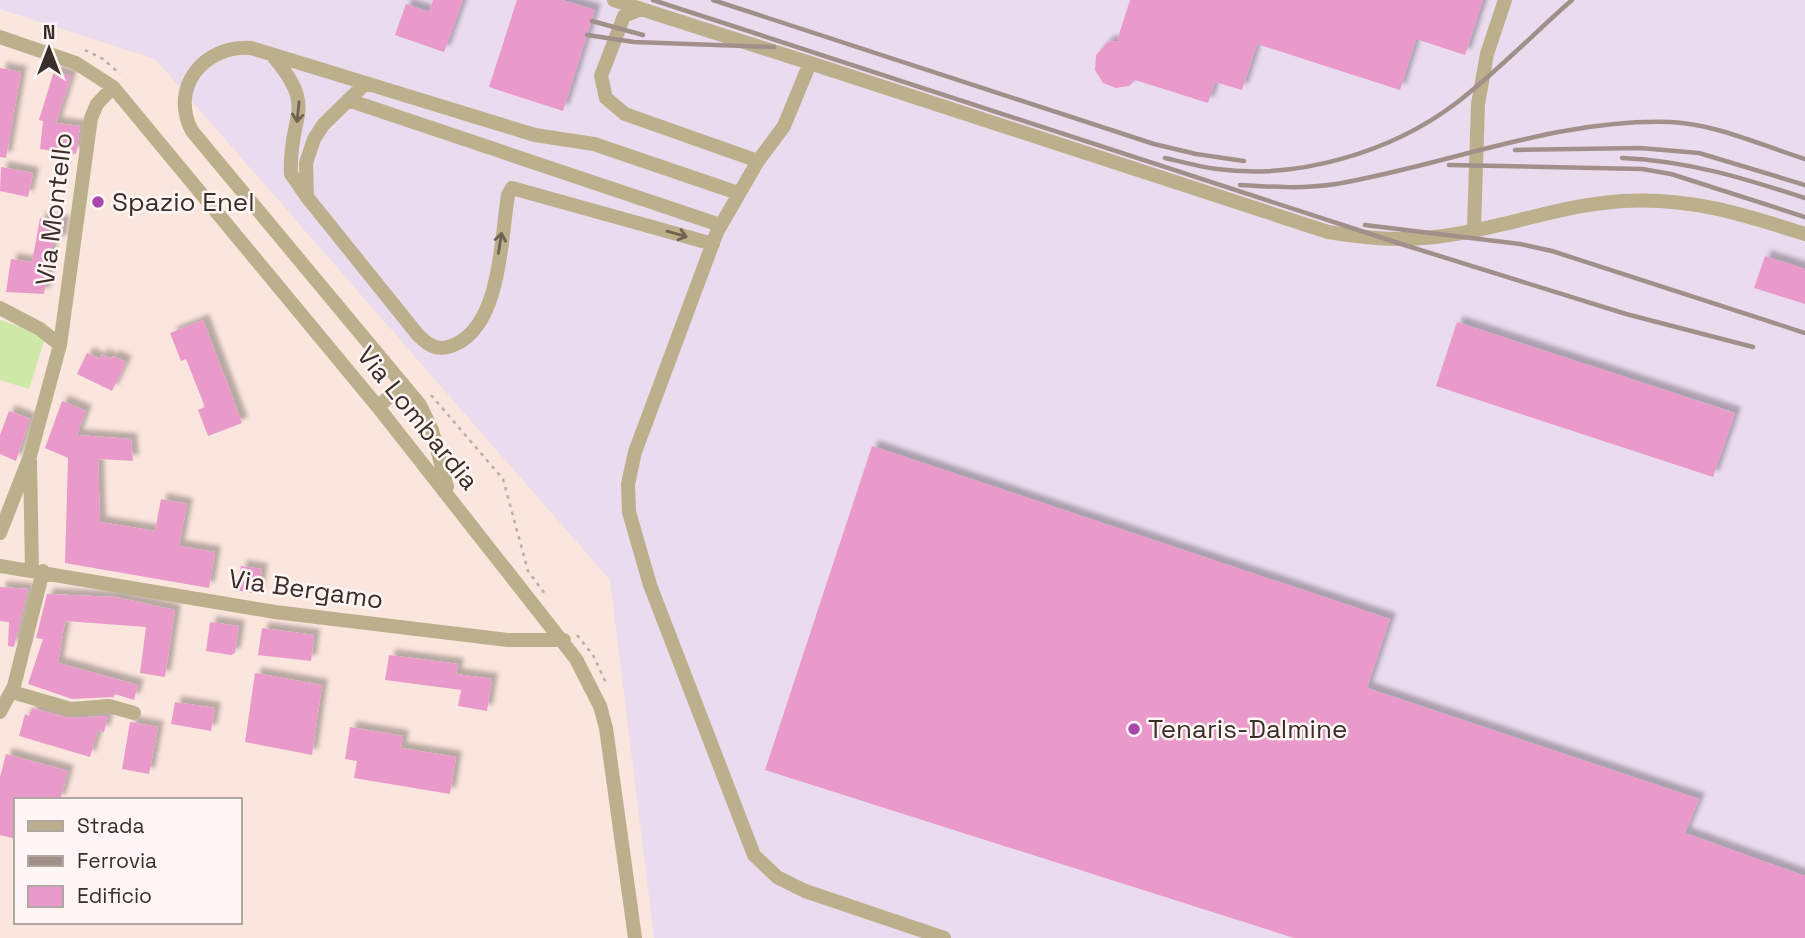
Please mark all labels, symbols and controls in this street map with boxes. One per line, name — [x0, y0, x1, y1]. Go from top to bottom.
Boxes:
north arrow — [14, 14, 84, 84]
text: N — [43, 20, 55, 45]
one-way arrow — [291, 100, 304, 123]
street label: Via Montello — [28, 131, 80, 287]
place label: Spazio Enel — [112, 185, 255, 219]
marker: Spazio Enel — [90, 194, 106, 210]
one-way arrow — [665, 228, 687, 241]
one-way arrow — [494, 232, 507, 254]
street label: Via Lombardia — [349, 339, 487, 497]
street label: Via Bergamo — [226, 561, 386, 617]
place label: Tenaris-Dalmine — [1148, 712, 1347, 746]
marker: Tenaris-Dalmine — [1126, 721, 1142, 737]
legend — [14, 798, 242, 924]
text: Strada — [77, 812, 144, 839]
text: Ferrovia — [77, 847, 157, 874]
text: Edificio — [77, 882, 152, 909]

